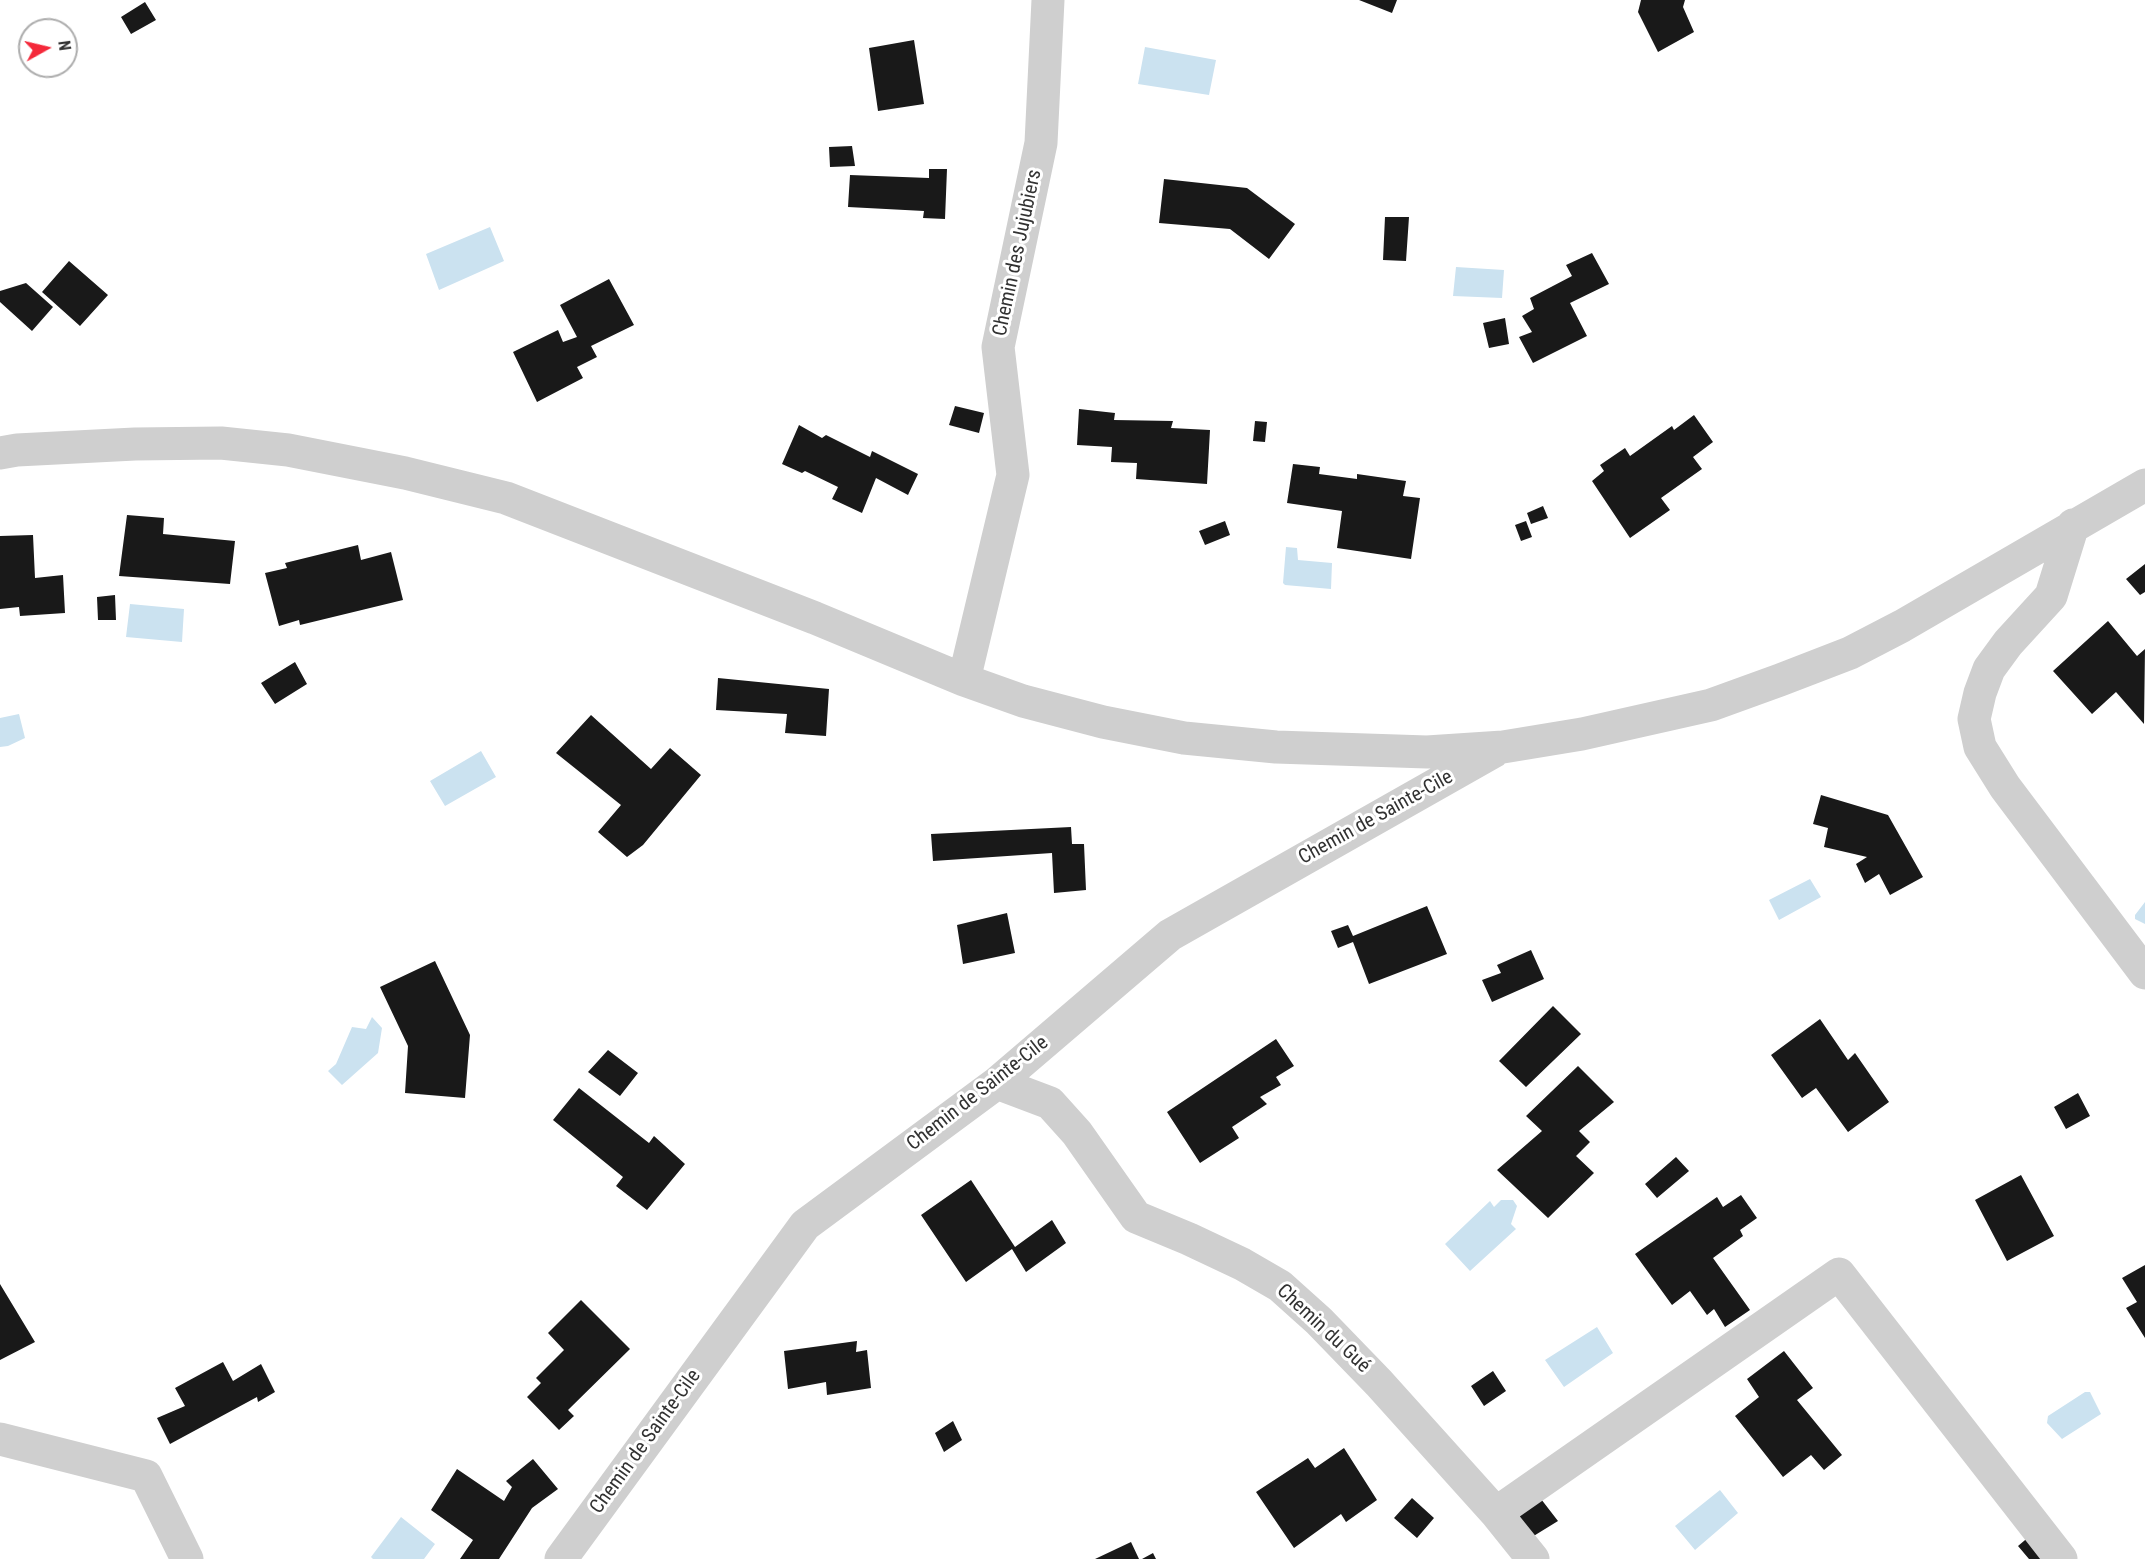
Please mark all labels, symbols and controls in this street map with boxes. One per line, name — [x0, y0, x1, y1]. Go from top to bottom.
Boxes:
north arrow — [18, 18, 78, 78]
text: N — [54, 40, 74, 52]
street label: Chemin des Jujubiers — [989, 167, 1047, 339]
street label: Chemin de Sainte-Cile — [1295, 766, 1457, 870]
street label: Chemin de Sainte-Cile — [903, 1031, 1053, 1157]
street label: Chemin du Gué — [1271, 1280, 1375, 1378]
street label: Chemin de Sainte-Cile — [586, 1365, 706, 1519]

